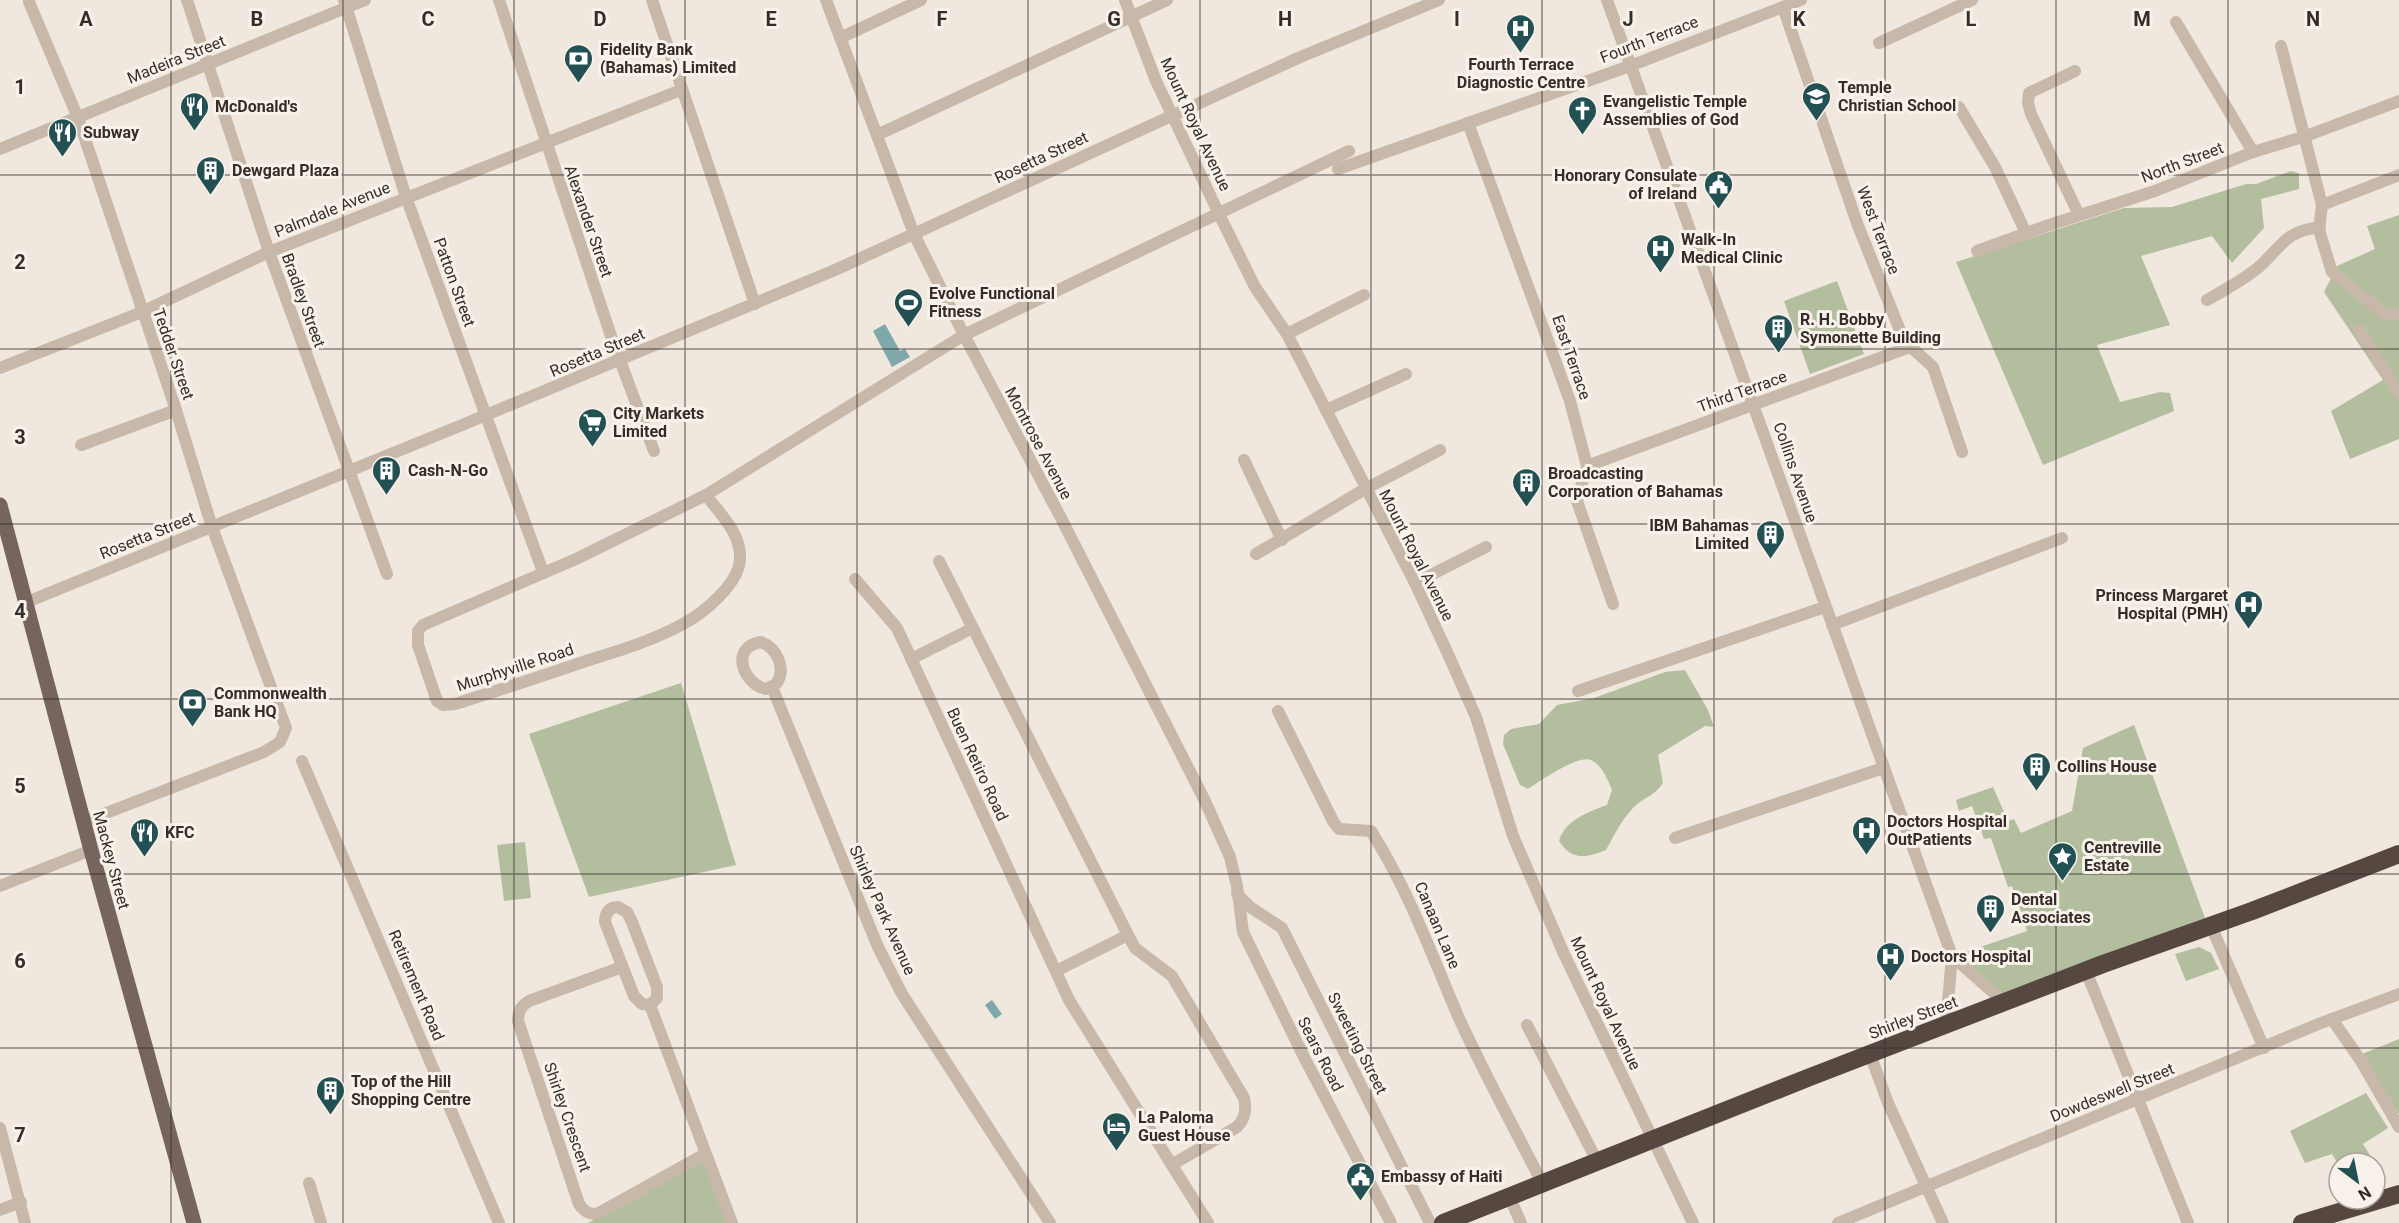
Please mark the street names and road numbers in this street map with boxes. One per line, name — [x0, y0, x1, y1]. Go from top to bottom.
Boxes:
street label: Fourth Terrace — [1597, 12, 1701, 67]
street label: Madeira Street — [124, 31, 228, 88]
street label: Mount Royal Avenue — [1156, 54, 1235, 194]
street label: Rosetta Street — [991, 127, 1091, 187]
street label: North Street — [2138, 138, 2226, 187]
street label: Alexander Street — [560, 163, 617, 280]
street label: Palmdale Avenue — [272, 178, 393, 241]
street label: West Terrace — [1853, 183, 1904, 277]
street label: Patton Street — [430, 235, 479, 329]
street label: Bradley Street — [278, 250, 329, 350]
street label: Tedder Street — [149, 306, 198, 402]
street label: East Terrace — [1548, 312, 1595, 402]
street label: Rosetta Street — [547, 324, 647, 381]
street label: Third Terrace — [1695, 367, 1789, 416]
street label: Montrose Avenue — [1001, 384, 1076, 503]
street label: Collins Avenue — [1770, 420, 1822, 525]
street label: Mount Royal Avenue — [1375, 486, 1458, 624]
street label: Rosetta Street — [97, 508, 198, 563]
street label: Murphyville Road — [454, 640, 576, 695]
street label: Buen Retiro Road — [943, 705, 1012, 824]
street label: Mackey Street — [89, 809, 134, 911]
street label: Shirley Park Avenue — [845, 842, 920, 978]
street label: Canaan Lane — [1411, 879, 1464, 972]
street label: Retirement Road — [385, 927, 448, 1043]
street label: Mount Royal Avenue — [1566, 933, 1645, 1073]
street label: Sweeting Street — [1324, 989, 1391, 1097]
street label: Shirley Street — [1866, 992, 1960, 1043]
street label: Sears Road — [1294, 1014, 1347, 1095]
street label: Dowdeswell Street — [2047, 1059, 2177, 1126]
street label: Shirley Crescent — [540, 1060, 595, 1175]

